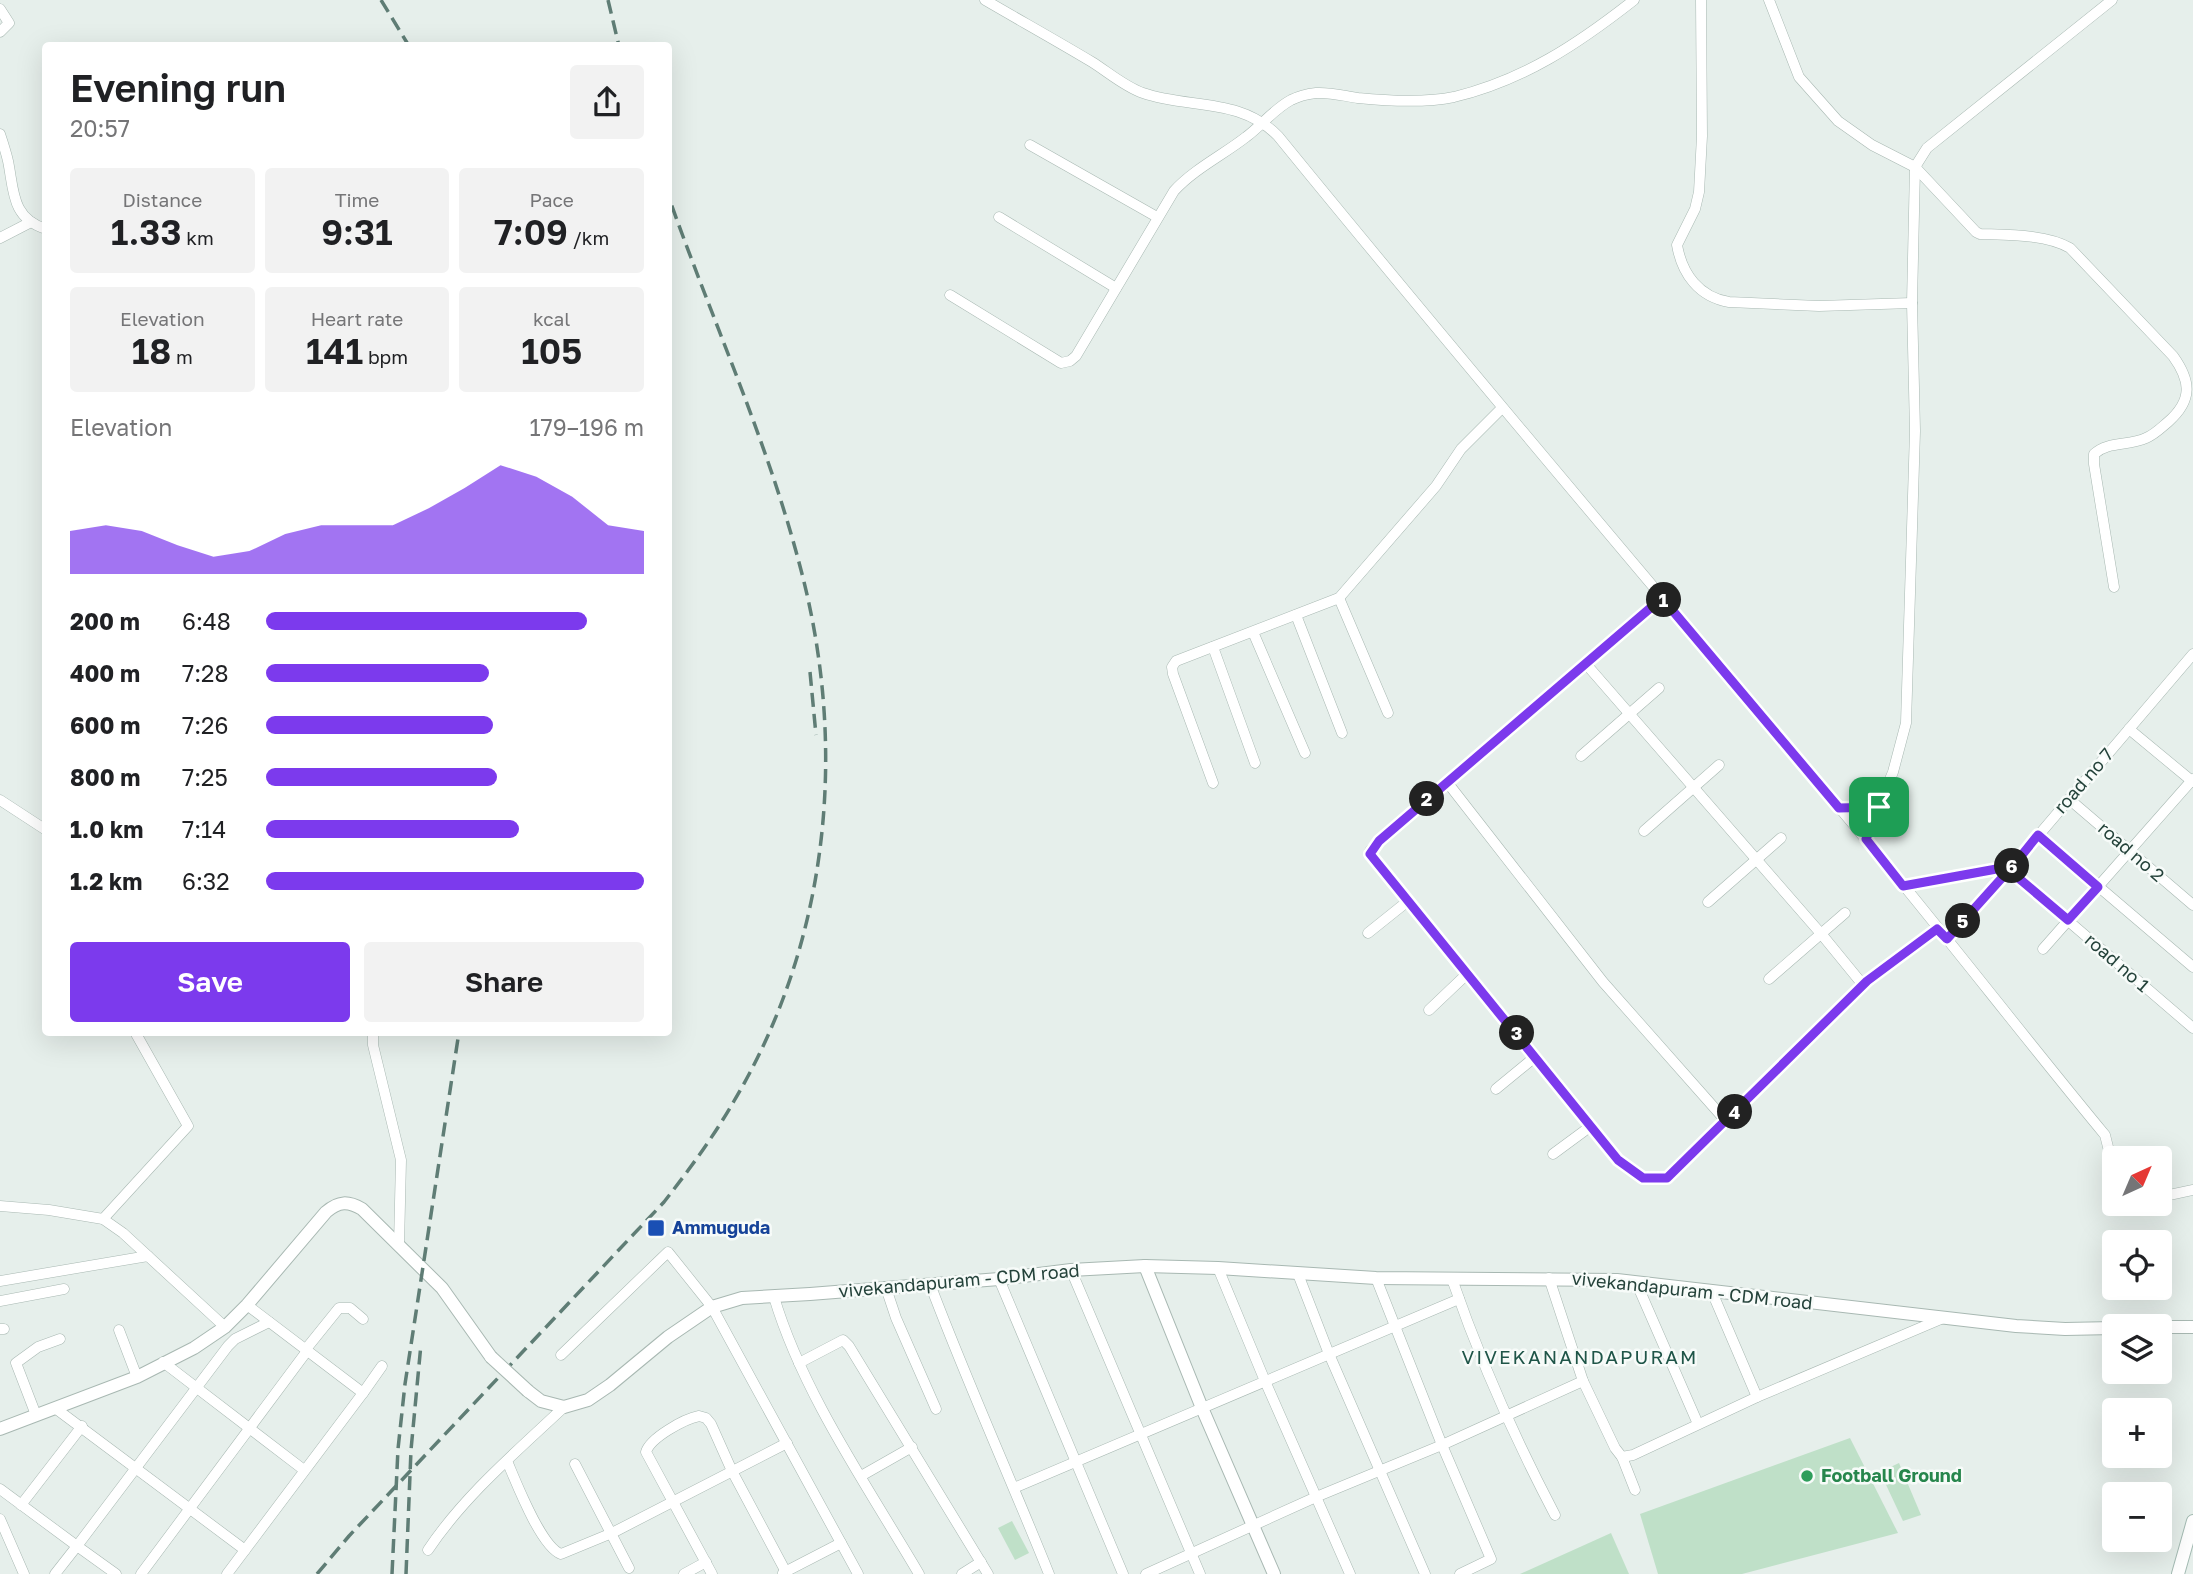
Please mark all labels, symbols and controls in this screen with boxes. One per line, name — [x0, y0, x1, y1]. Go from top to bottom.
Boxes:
text: Evening run — [70, 65, 286, 110]
button: share — [570, 65, 644, 139]
text: 20:57 — [70, 114, 130, 142]
text: Distance — [122, 188, 202, 211]
text: Time — [335, 188, 379, 211]
text: Pace — [529, 188, 574, 211]
text: 1.33 — [111, 211, 182, 253]
text: 9:31 — [321, 211, 393, 253]
text: 7:09 — [494, 211, 568, 253]
text: km — [182, 226, 214, 249]
text: /km — [568, 226, 609, 249]
text: Elevation — [120, 307, 205, 330]
text: Heart rate — [311, 307, 403, 330]
text: kcal — [533, 307, 570, 330]
text: 18 — [132, 330, 171, 372]
text: 141 — [306, 330, 363, 372]
text: 105 — [521, 330, 582, 372]
text: m — [171, 345, 193, 368]
text: bpm — [363, 345, 408, 368]
text: Elevation — [70, 413, 172, 441]
text: 179–196 m — [529, 413, 644, 441]
pin: 1 — [1646, 582, 1682, 618]
text: 1 — [1659, 588, 1668, 611]
text: 200 m — [70, 607, 140, 635]
text: 6:48 — [182, 607, 231, 635]
text: 400 m — [70, 659, 140, 687]
text: 7:28 — [182, 659, 228, 687]
text: 600 m — [70, 711, 140, 739]
text: 7:26 — [182, 711, 228, 739]
street label: road no 7 — [2049, 743, 2118, 817]
text: 800 m — [70, 763, 141, 791]
text: 7:25 — [182, 763, 228, 791]
pin — [1849, 777, 1909, 837]
pin: 2 — [1410, 782, 1444, 816]
text: 2 — [1421, 787, 1432, 810]
icon: arrive — [1860, 788, 1898, 826]
text: 1.0 km — [70, 815, 143, 843]
text: 7:14 — [182, 815, 226, 843]
street label: road no 2 — [2094, 817, 2169, 886]
pin: 6 — [1994, 848, 2030, 884]
text: 6 — [2005, 854, 2018, 877]
text: 1.2 km — [70, 867, 142, 895]
text: 6:32 — [182, 867, 230, 895]
pin: 5 — [1946, 904, 1980, 939]
text: 5 — [1957, 909, 1968, 932]
street label: road no 1 — [2081, 928, 2155, 996]
button: Save — [70, 942, 350, 1022]
button: Share — [364, 942, 644, 1022]
pin: 3 — [1500, 1016, 1534, 1050]
text: 3 — [1511, 1021, 1522, 1044]
pin: 4 — [1718, 1094, 1752, 1130]
text: 4 — [1729, 1100, 1740, 1123]
north arrow — [2102, 1146, 2172, 1216]
map controls — [2102, 1146, 2172, 1552]
place label: Ammuguda — [672, 1216, 770, 1238]
marker: Ammuguda — [646, 1218, 666, 1238]
button: locate — [2102, 1230, 2172, 1300]
street label: vivekandapuram - CDM road — [837, 1259, 1080, 1302]
street label: vivekandapuram - CDM road — [1571, 1266, 1814, 1314]
button: layers — [2102, 1314, 2172, 1384]
district label: VIVEKANANDAPURAM — [1462, 1345, 1698, 1368]
button: + — [2102, 1398, 2172, 1468]
place label: Football Ground — [1821, 1464, 1962, 1486]
marker: Football Ground — [1799, 1468, 1815, 1484]
button: − — [2102, 1482, 2172, 1552]

